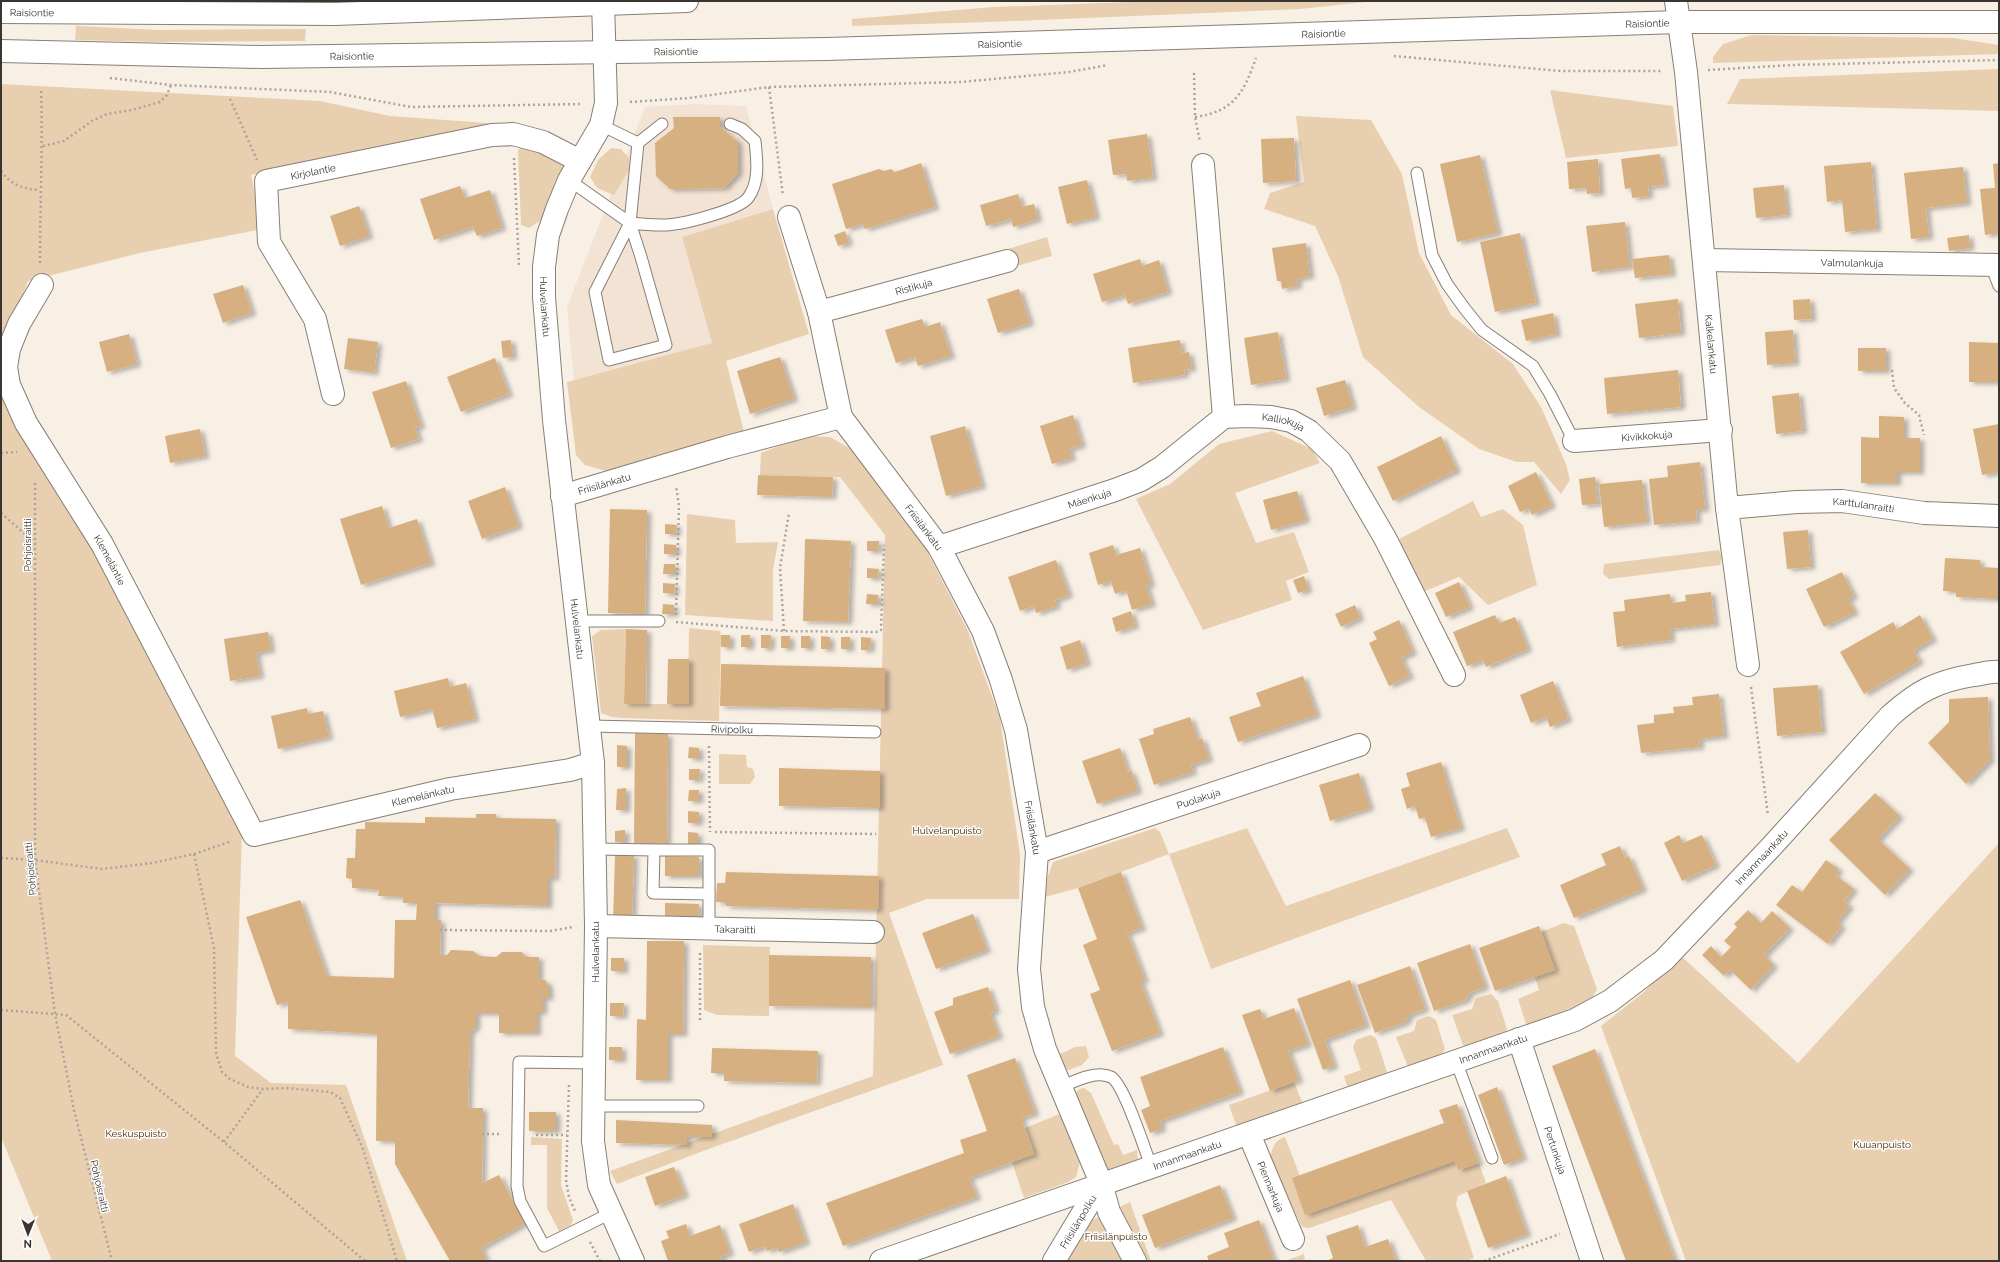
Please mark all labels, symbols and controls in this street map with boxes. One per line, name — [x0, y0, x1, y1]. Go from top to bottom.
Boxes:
street label: Raisiontie — [10, 7, 54, 18]
street label: Raisiontie — [1625, 17, 1670, 30]
street label: Raisiontie — [1301, 28, 1346, 40]
street label: Raisiontie — [977, 38, 1022, 50]
street label: Raisiontie — [654, 46, 698, 57]
street label: Raisiontie — [330, 50, 374, 62]
street label: Kirjolantie — [290, 162, 337, 182]
street label: Valmulankuja — [1821, 257, 1883, 269]
street label: Hulvelankatu — [538, 276, 552, 338]
street label: Ristikuja — [894, 277, 934, 297]
street label: Kalkelankatu — [1703, 314, 1719, 374]
street label: Kalliokuja — [1262, 412, 1306, 433]
street label: Kivikkokuja — [1621, 429, 1673, 443]
street label: Friisilänkatu — [577, 471, 632, 497]
street label: Mäenkuja — [1066, 487, 1113, 511]
street label: Karttulanraitti — [1833, 496, 1895, 515]
street label: Friisilänkatu — [903, 502, 944, 553]
street label: Pohjoisraitti — [22, 518, 33, 572]
street label: Klemeläntie — [92, 533, 128, 587]
street label: Hulvelankatu — [568, 598, 586, 660]
street label: Rivipolku — [711, 724, 753, 735]
street label: Klemelänkatu — [391, 783, 455, 809]
street label: Puolakuja — [1175, 787, 1222, 811]
street label: Friisilänkatu — [1022, 800, 1042, 855]
park label: Hulvelanpuisto — [912, 825, 982, 836]
street label: Innanmaankatu — [1733, 827, 1790, 887]
street label: Pohjoisraitti — [23, 842, 38, 896]
street label: Hulvelankatu — [590, 922, 601, 982]
street label: Takaraitti — [714, 924, 756, 935]
street label: Innanmaankatu — [1458, 1032, 1529, 1066]
street label: Pertunkuja — [1542, 1125, 1568, 1176]
park label: Keskuspuisto — [105, 1128, 167, 1139]
street label: Innanmaankatu — [1152, 1138, 1223, 1172]
park label: Kuuanpuisto — [1853, 1139, 1911, 1150]
street label: Pohjoisraitti — [88, 1159, 111, 1213]
street label: Piennarkuja — [1255, 1160, 1286, 1214]
street label: Friisilänpolku — [1058, 1193, 1099, 1251]
north arrow — [8, 1214, 48, 1254]
park label: Friisilänpuisto — [1085, 1231, 1147, 1242]
text: N — [24, 1237, 32, 1250]

